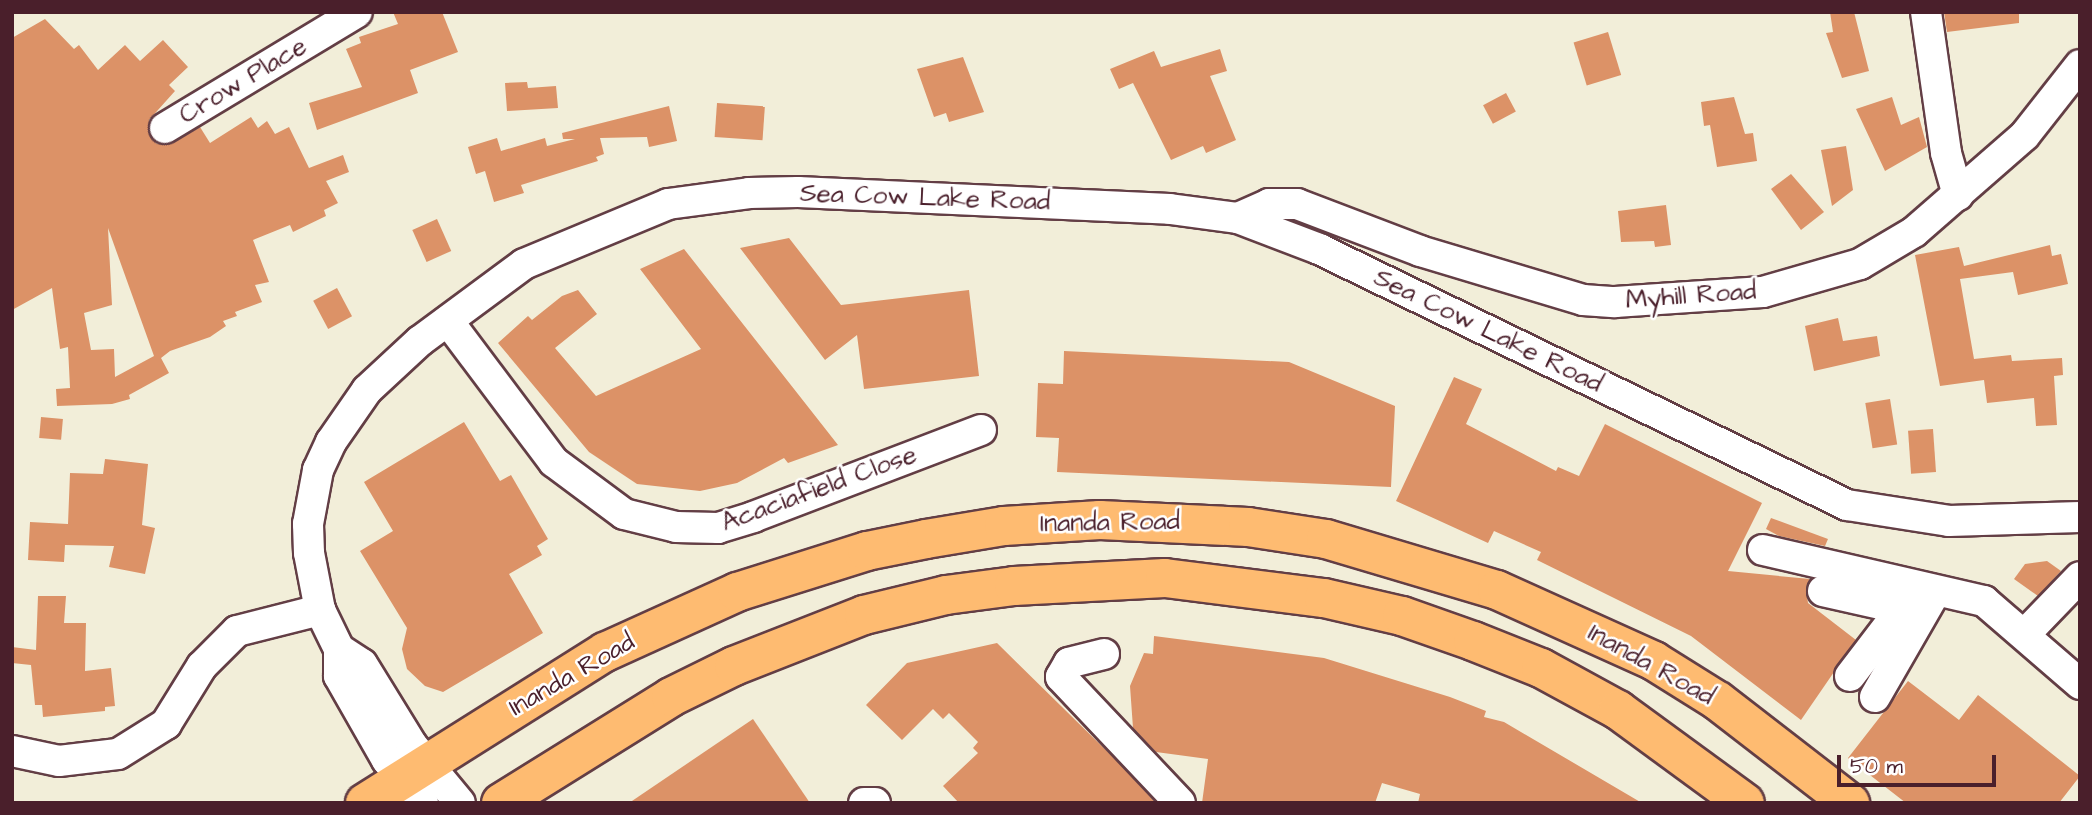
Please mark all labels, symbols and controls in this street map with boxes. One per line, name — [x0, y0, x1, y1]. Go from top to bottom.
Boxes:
street label: Crow Place — [174, 31, 312, 131]
street label: Sea Cow Lake Road — [799, 178, 1051, 218]
street label: Sea Cow Lake Road — [1369, 262, 1607, 400]
street label: Myhill Road — [1625, 276, 1757, 316]
street label: Acaciafield Close — [717, 439, 921, 539]
street label: Inanda Road — [1040, 506, 1180, 540]
street label: Inanda Road — [1582, 617, 1720, 713]
street label: Inanda Road — [504, 627, 640, 723]
scale bar — [1840, 742, 1999, 786]
text: 50 m — [1850, 752, 1903, 781]

